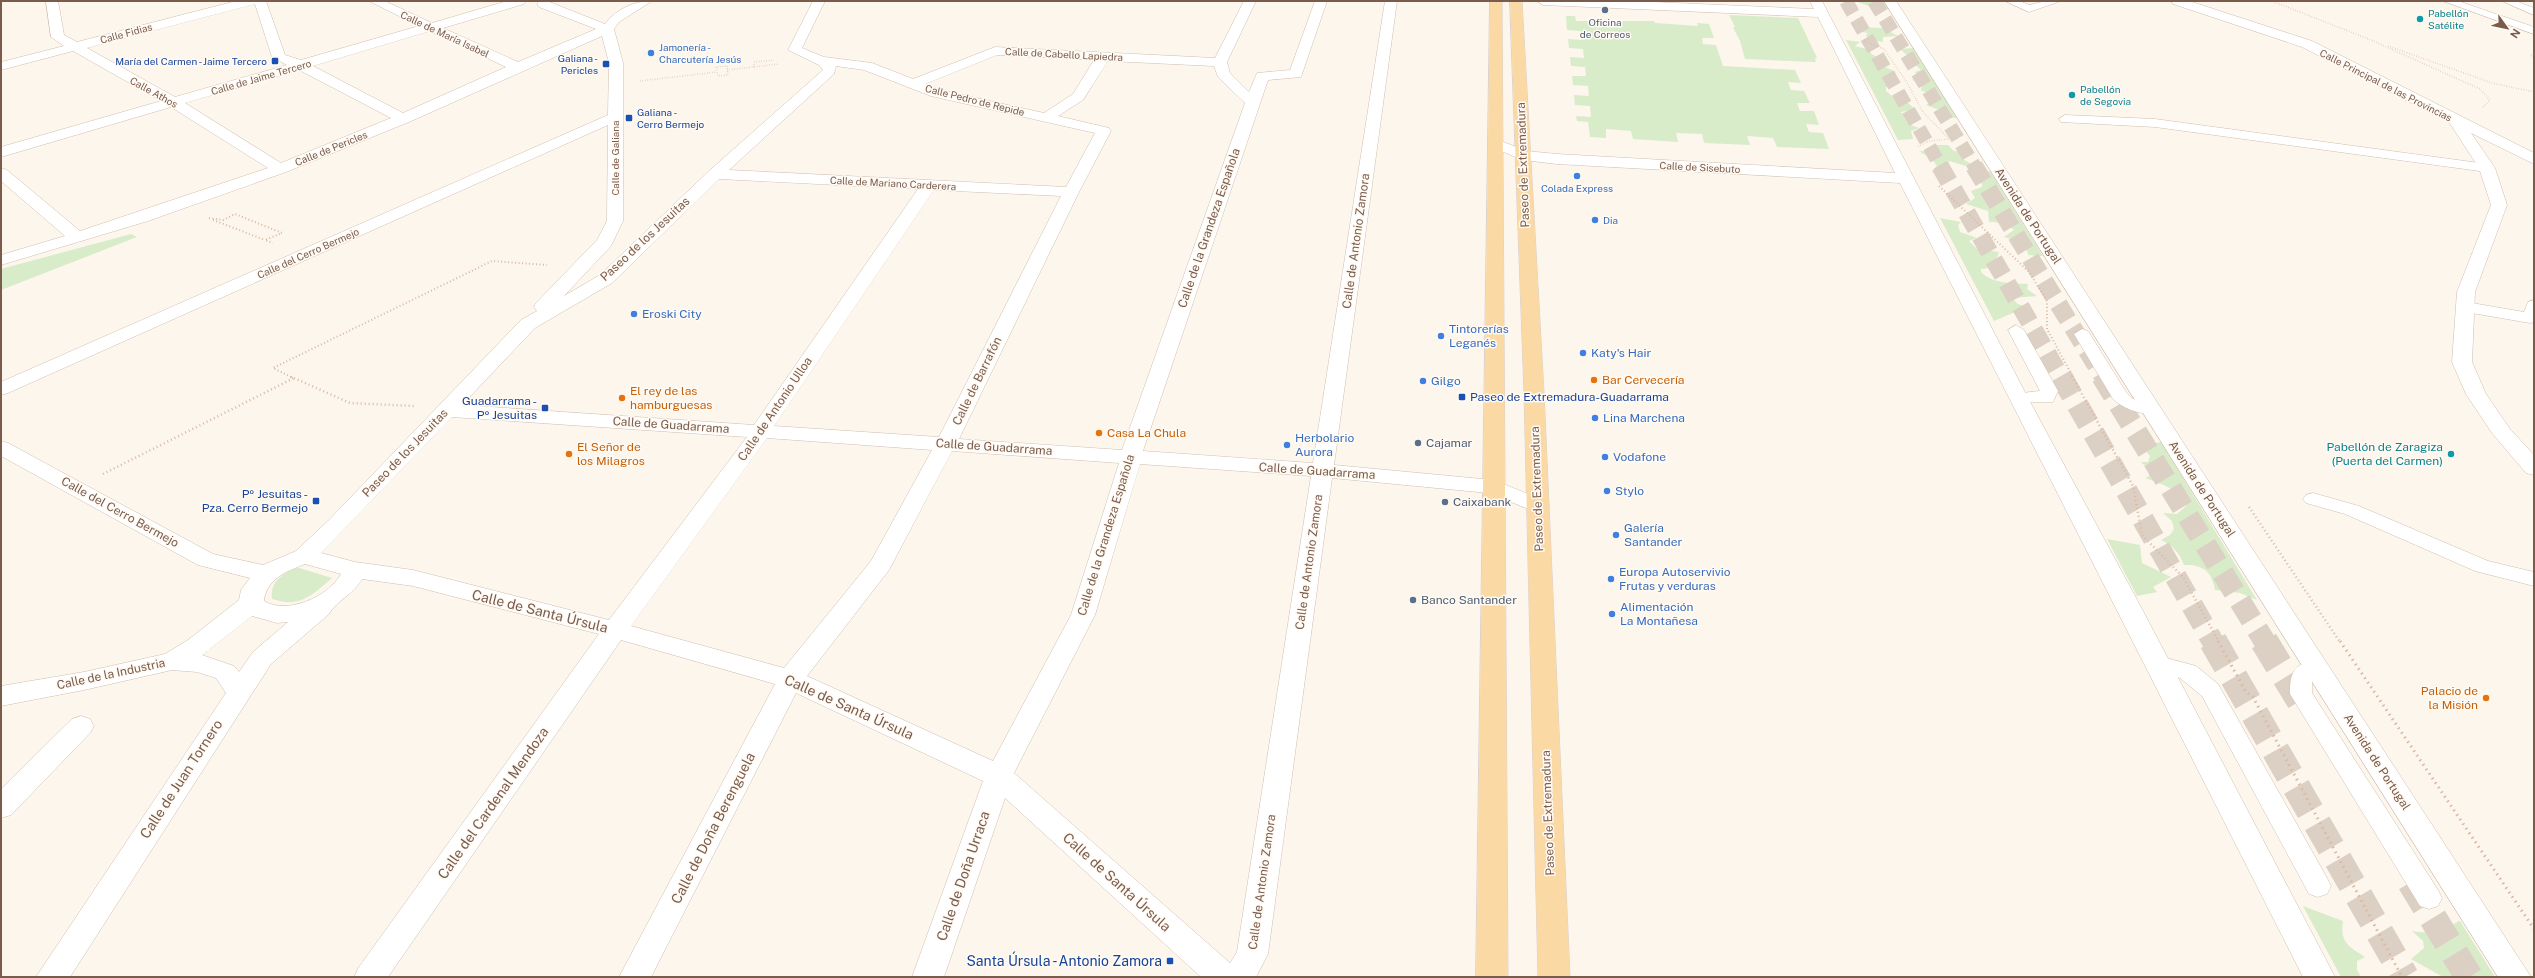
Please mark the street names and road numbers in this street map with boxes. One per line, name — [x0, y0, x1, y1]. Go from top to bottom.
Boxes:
street label: Calle de María Isabel — [399, 8, 491, 60]
street label: Calle Fidias — [99, 20, 153, 46]
street label: Calle de Cabello Lapiedra — [1005, 45, 1123, 63]
street label: Calle Principal de las Provincias — [2318, 46, 2454, 124]
street label: Calle de Jaime Tercero — [209, 57, 313, 97]
street label: Calle Athos — [128, 74, 180, 110]
street label: Calle Pedro de Repide — [924, 82, 1026, 118]
street label: Paseo de Extremadura — [1514, 102, 1532, 228]
street label: Calle de Galiana — [609, 120, 621, 196]
street label: Calle de Pericles — [293, 128, 369, 168]
street label: Calle de la Grandeza Española — [1175, 146, 1243, 310]
street label: Calle de Sisebuto — [1659, 159, 1741, 175]
street label: Avenida de Portugal — [1992, 165, 2064, 267]
street label: Calle de Antonio Zamora — [1340, 172, 1372, 310]
street label: Calle de Mariano Carderera — [830, 174, 956, 192]
street label: Paseo de los Jesuitas — [597, 194, 693, 284]
street label: Calle del Cerro Bermejo — [255, 225, 361, 281]
street label: Calle de Barrafón — [950, 334, 1004, 427]
street label: Calle de Antonio Ulloa — [735, 354, 815, 464]
street label: Paseo de los Jesuitas — [359, 406, 451, 500]
street label: Calle de Guadarrama — [612, 414, 730, 436]
street label: Paseo de Extremadura — [1528, 426, 1546, 552]
street label: Calle de Guadarrama — [935, 436, 1053, 458]
street label: Avenida de Portugal — [2166, 438, 2238, 540]
street label: Calle de la Grandeza Española — [1075, 453, 1137, 617]
street label: Calle de Guadarrama — [1258, 460, 1376, 482]
street label: Calle del Cerro Bermejo — [59, 474, 181, 550]
street label: Calle de Antonio Zamora — [1293, 493, 1325, 631]
street label: Calle de Santa Úrsula — [470, 584, 610, 636]
street label: Calle de la Industria — [56, 656, 166, 692]
street label: Calle de Santa Úrsula — [782, 669, 917, 743]
street label: Avenida de Portugal — [2341, 711, 2413, 813]
street label: Calle de Juan Tornero — [137, 716, 226, 842]
street label: Calle del Cardenal Mendoza — [434, 724, 552, 882]
street label: Calle de Doña Berenguela — [668, 750, 758, 906]
street label: Paseo de Extremadura — [1539, 750, 1557, 876]
street label: Calle de Doña Urraca — [933, 809, 993, 943]
street label: Calle de Antonio Zamora — [1246, 813, 1278, 951]
street label: Calle de Santa Úrsula — [1060, 828, 1176, 935]

